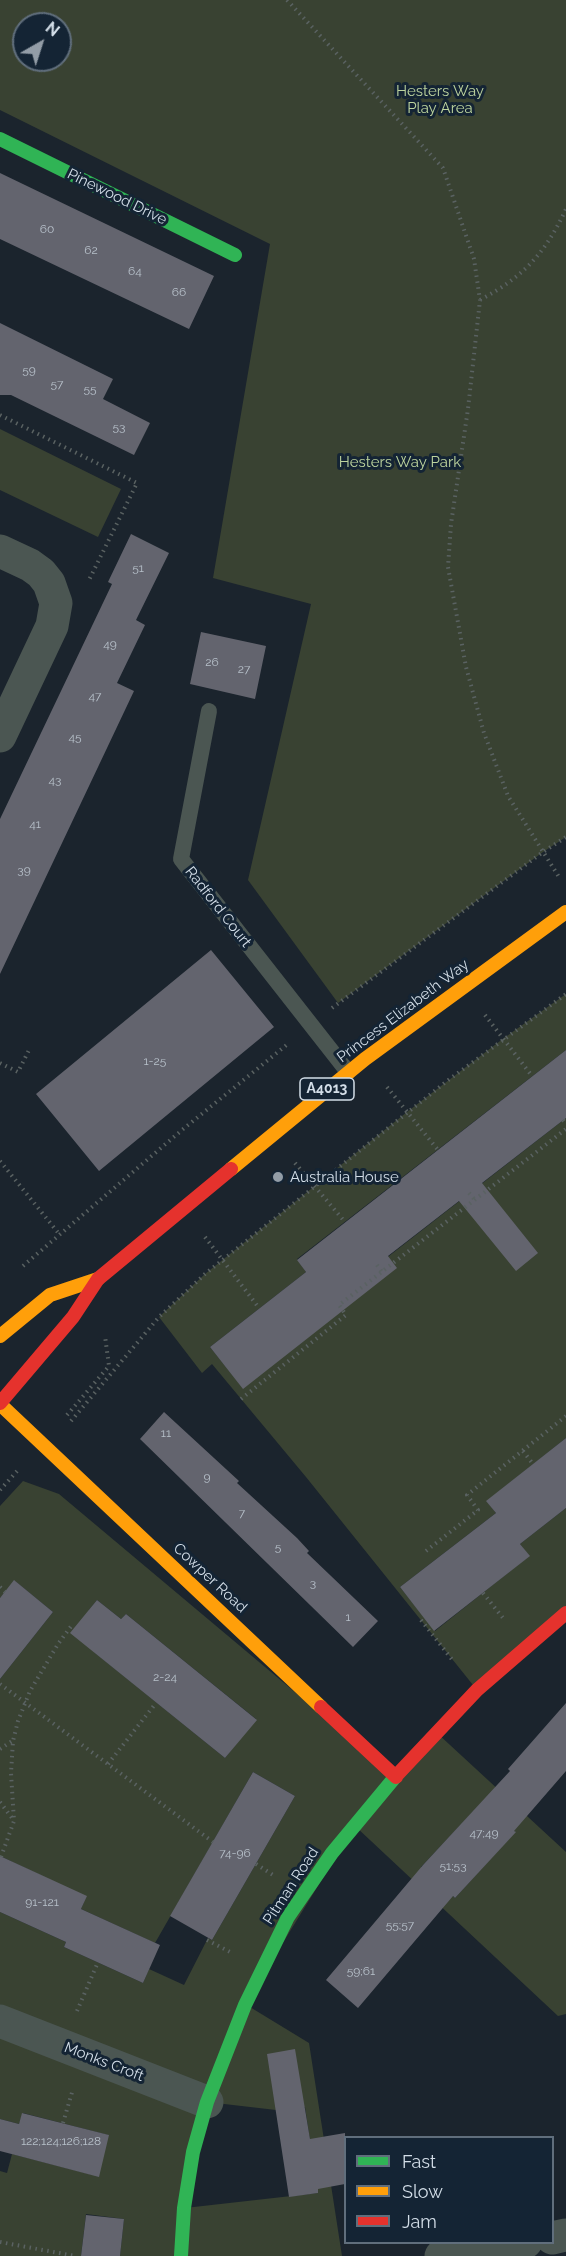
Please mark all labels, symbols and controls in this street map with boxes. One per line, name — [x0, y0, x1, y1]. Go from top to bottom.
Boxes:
north arrow — [12, 12, 72, 72]
text: N — [42, 18, 63, 40]
park label: Hesters Way Play Area — [396, 82, 484, 117]
street label: Pinewood Drive — [64, 165, 170, 229]
house number: 60 — [40, 222, 54, 236]
house number: 62 — [84, 243, 98, 257]
house number: 64 — [128, 264, 142, 278]
house number: 66 — [172, 285, 186, 299]
house number: 59 — [22, 363, 36, 377]
house number: 57 — [51, 377, 63, 391]
house number: 55 — [83, 382, 97, 396]
house number: 53 — [113, 420, 125, 434]
park label: Hesters Way Park — [339, 453, 461, 471]
house number: 51 — [132, 561, 144, 575]
house number: 49 — [103, 637, 117, 651]
house number: 26 — [205, 655, 219, 669]
house number: 27 — [238, 662, 250, 676]
house number: 47 — [89, 689, 101, 703]
house number: 45 — [68, 730, 82, 744]
house number: 43 — [49, 773, 61, 787]
house number: 41 — [29, 817, 41, 831]
house number: 39 — [17, 863, 31, 877]
street label: Radford Court — [181, 863, 255, 951]
street label: Princess Elizabeth Way — [334, 956, 472, 1066]
house number: 1-25 — [144, 1054, 166, 1068]
road number: A4013 — [300, 1078, 354, 1100]
place label: Australia House — [290, 1168, 399, 1186]
marker: Australia House — [271, 1170, 285, 1184]
house number: 11 — [161, 1426, 171, 1440]
house number: 9 — [203, 1470, 211, 1484]
house number: 7 — [239, 1506, 245, 1520]
street label: Cowper Road — [169, 1539, 251, 1617]
house number: 5 — [275, 1540, 281, 1554]
house number: 3 — [310, 1576, 316, 1590]
house number: 1 — [345, 1610, 351, 1624]
house number: 2-24 — [153, 1670, 177, 1684]
house number: 47;49 — [470, 1826, 498, 1840]
street label: Pitman Road — [259, 1844, 323, 1928]
house number: 74-96 — [219, 1846, 251, 1860]
house number: 51;53 — [439, 1859, 467, 1873]
house number: 91-121 — [25, 1895, 59, 1909]
house number: 55;57 — [386, 1918, 414, 1932]
house number: 59;61 — [347, 1964, 375, 1978]
street label: Monks Croft — [62, 2039, 146, 2085]
house number: 122;124;126;128 — [21, 2134, 101, 2148]
legend — [344, 2136, 554, 2244]
text: Fast — [402, 2151, 436, 2172]
text: Slow — [402, 2181, 443, 2202]
text: Jam — [402, 2211, 437, 2232]

